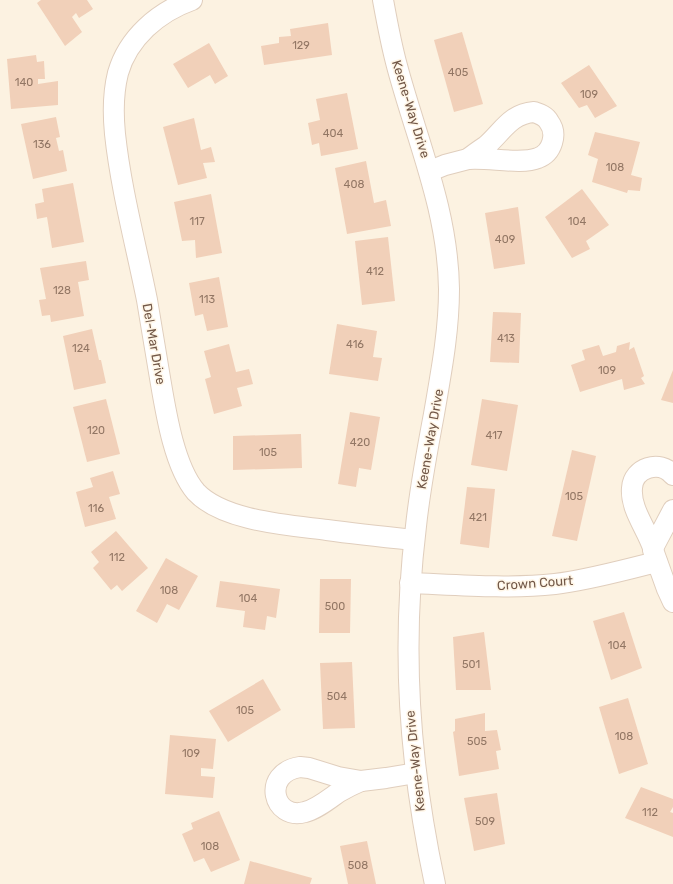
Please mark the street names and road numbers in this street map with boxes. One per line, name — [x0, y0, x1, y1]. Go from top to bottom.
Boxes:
street label: Keene-Way Drive — [389, 58, 433, 160]
street label: Del-Mar Drive — [139, 302, 169, 386]
street label: Keene-Way Drive — [414, 388, 446, 490]
street label: Crown Court — [496, 573, 574, 593]
street label: Keene-Way Drive — [402, 710, 428, 812]

